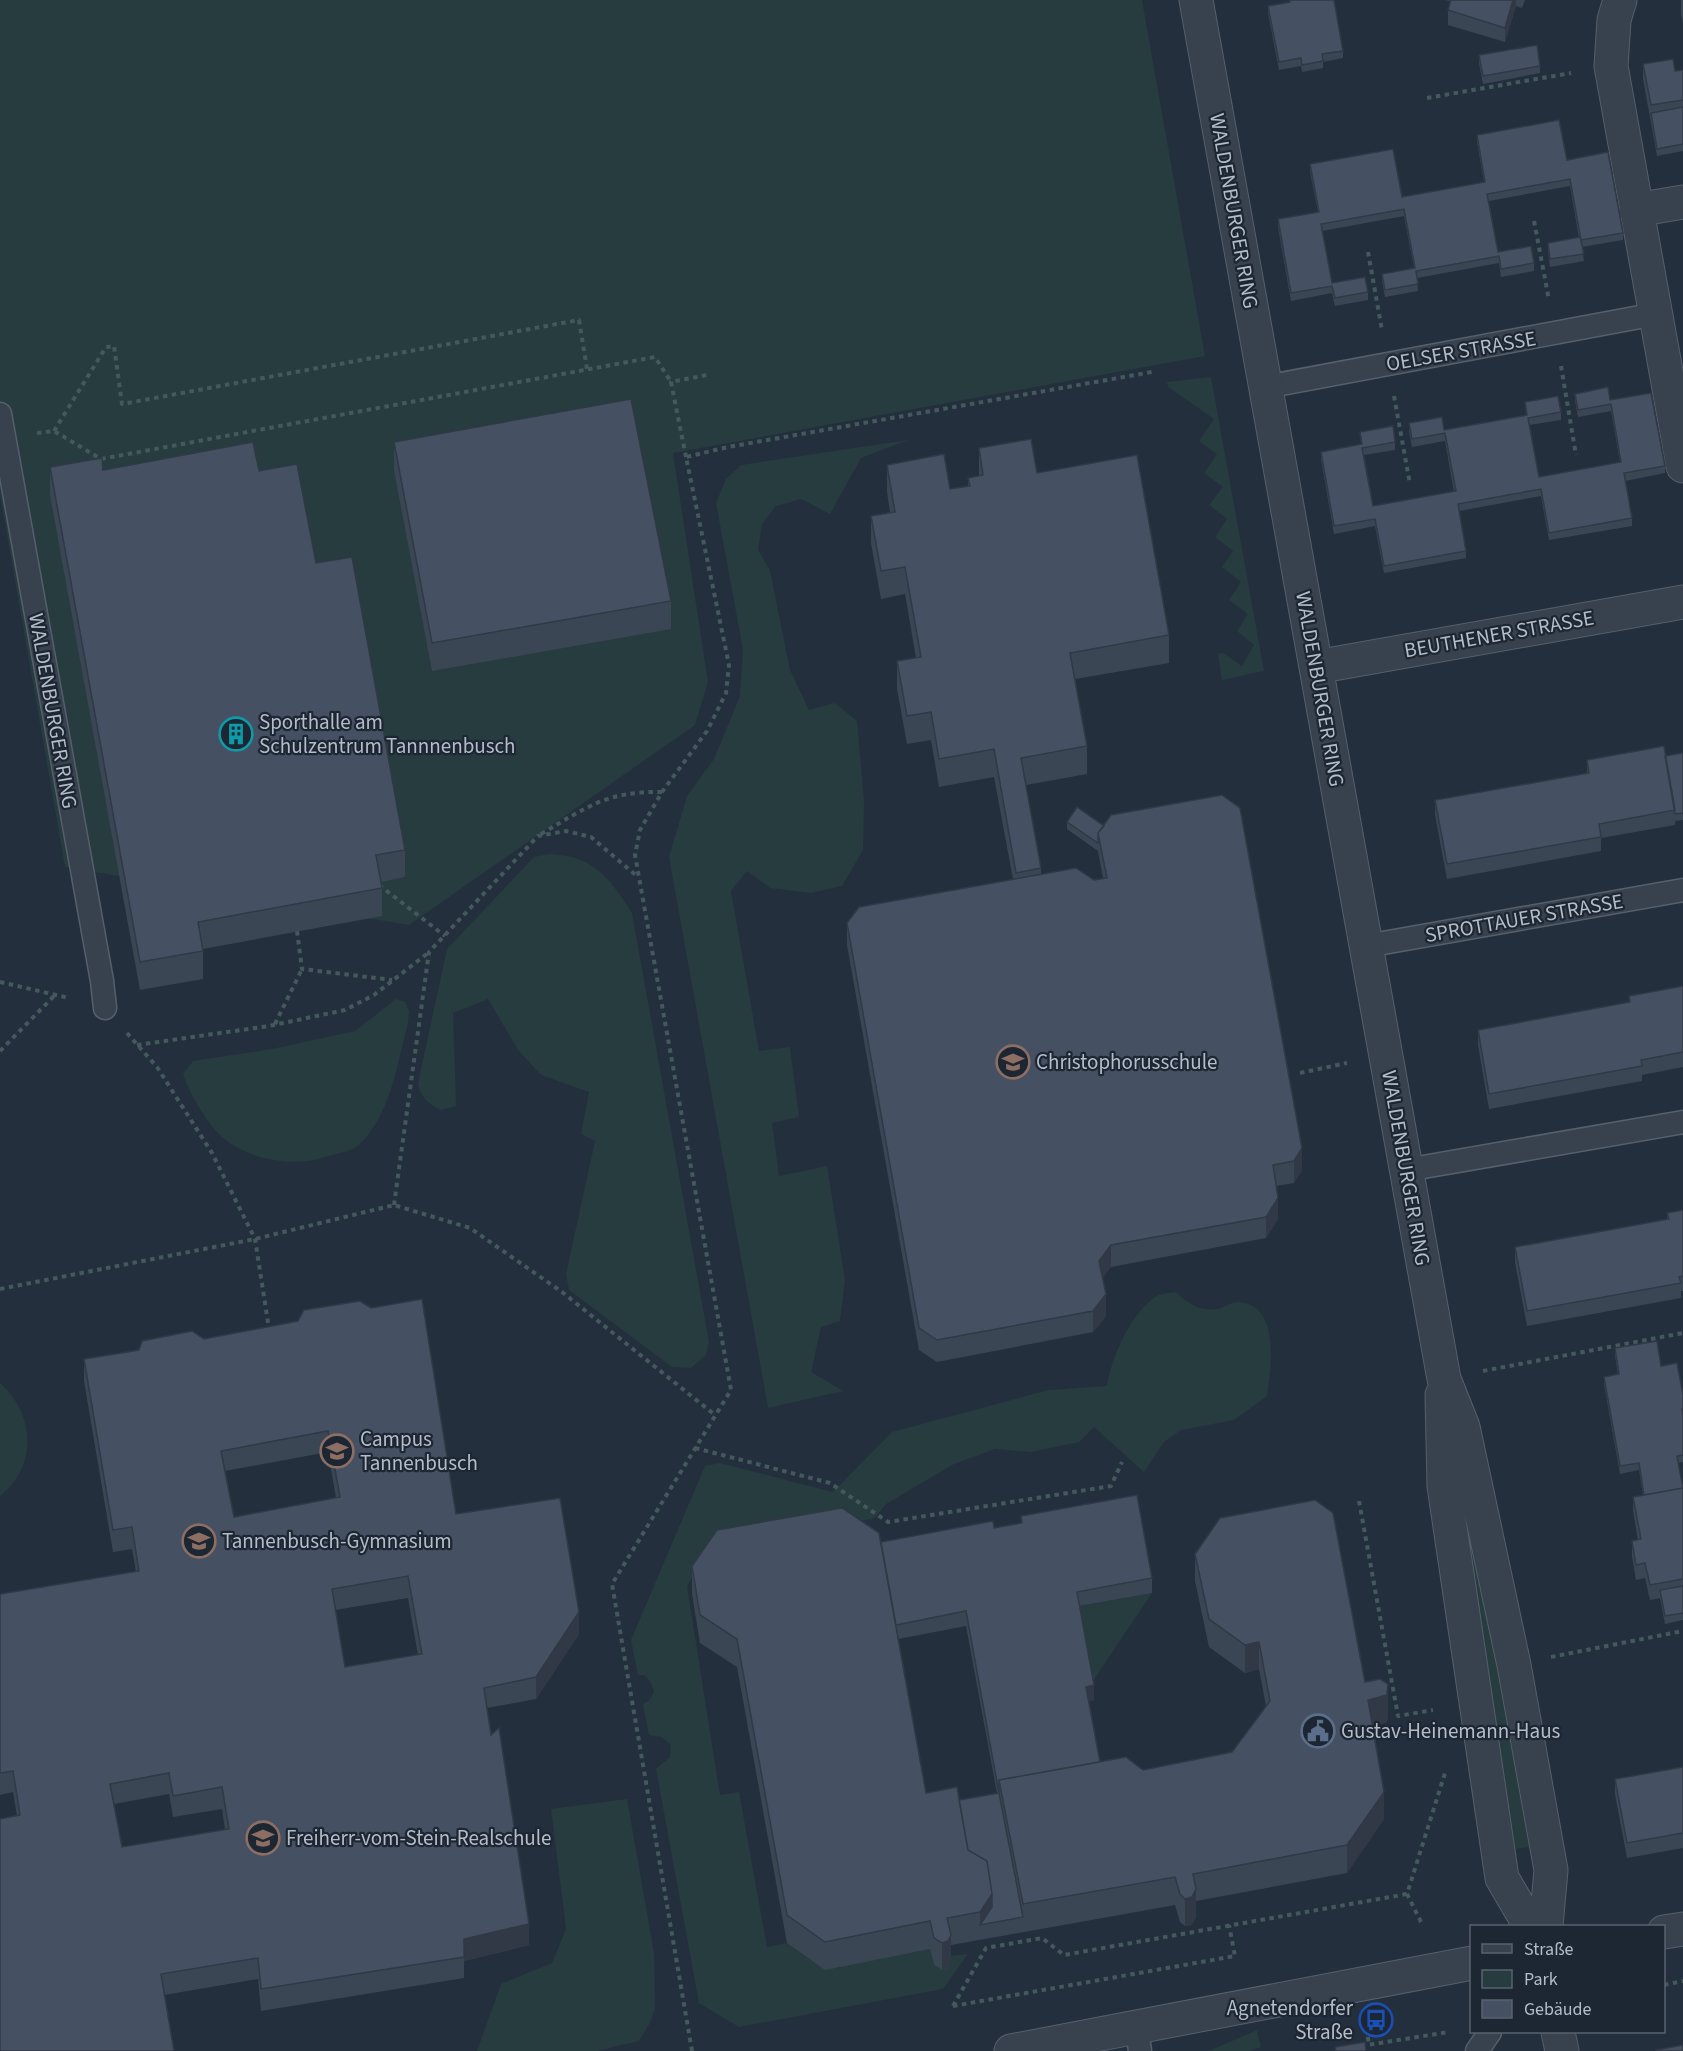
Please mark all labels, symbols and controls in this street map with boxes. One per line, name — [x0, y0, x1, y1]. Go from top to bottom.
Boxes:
street label: WALDENBURGER RING — [1202, 111, 1266, 311]
street label: OELSER STRASSE — [1384, 323, 1538, 379]
street label: WALDENBURGER RING — [1288, 589, 1352, 789]
street label: BEUTHENER STRASSE — [1402, 603, 1596, 665]
street label: WALDENBURGER RING — [21, 611, 85, 811]
place label: Sporthalle am Schulzentrum Tannnenbusch — [259, 707, 516, 761]
building icon: Sporthalle am Schulzentrum Tannnenbusch — [218, 716, 254, 752]
street label: SPROTTAUER STRASSE — [1423, 886, 1625, 950]
school or university icon: Christophorusschule — [995, 1044, 1031, 1080]
place label: Christophorusschule — [1036, 1047, 1217, 1077]
street label: WALDENBURGER RING — [1374, 1068, 1438, 1268]
place label: Campus Tannenbusch — [360, 1424, 478, 1478]
school or university icon: Campus Tannenbusch — [319, 1433, 355, 1469]
school or university icon: Tannenbusch-Gymnasium — [181, 1523, 217, 1559]
place label: Tannenbusch-Gymnasium — [222, 1526, 452, 1556]
public building icon: Gustav-Heinemann-Haus — [1300, 1713, 1336, 1749]
place label: Gustav-Heinemann-Haus — [1341, 1716, 1561, 1746]
school or university icon: Freiherr-vom-Stein-Realschule — [245, 1820, 281, 1856]
place label: Freiherr-vom-Stein-Realschule — [286, 1823, 552, 1853]
legend — [1470, 1925, 1665, 2033]
text: Straße — [1524, 1937, 1574, 1962]
text: Park — [1524, 1967, 1558, 1992]
place label: Agnetendorfer Straße — [1227, 1993, 1354, 2047]
text: Gebäude — [1524, 1997, 1592, 2022]
bus stop icon: Agnetendorfer Straße — [1358, 2002, 1394, 2038]

